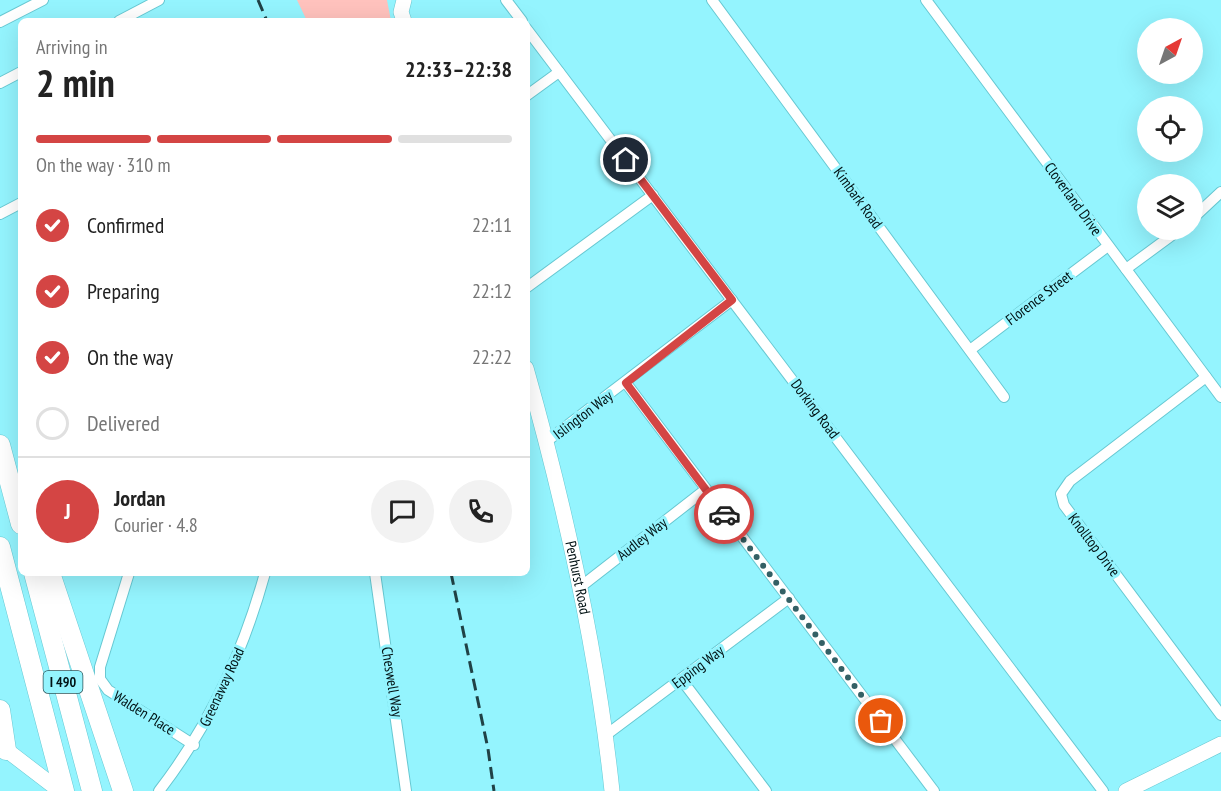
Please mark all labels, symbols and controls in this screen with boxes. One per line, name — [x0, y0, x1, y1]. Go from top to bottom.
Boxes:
north arrow — [1137, 18, 1203, 84]
map controls — [1137, 18, 1203, 240]
text: Arriving in — [36, 34, 108, 60]
text: 22:33–22:38 — [405, 55, 512, 83]
text: 2 min — [36, 57, 115, 108]
button: locate — [1137, 96, 1203, 162]
pin — [600, 134, 651, 185]
icon: home — [609, 143, 642, 176]
text: On the way · 310 m — [36, 152, 171, 178]
street label: Cloverland Drive — [1040, 158, 1106, 239]
street label: Kimbark Road — [830, 163, 887, 232]
button: layers — [1137, 174, 1203, 240]
icon: check — [36, 209, 69, 242]
text: Confirmed — [87, 211, 164, 239]
text: 22:11 — [472, 212, 512, 238]
street label: Florence Street — [1002, 266, 1076, 329]
icon: check — [36, 275, 69, 308]
text: Preparing — [87, 277, 160, 305]
text: 22:12 — [472, 278, 512, 304]
icon: check — [36, 341, 69, 374]
text: On the way — [87, 343, 173, 371]
text: 22:22 — [472, 344, 512, 370]
street label: Dorking Road — [787, 375, 844, 442]
street label: Islington Way — [549, 386, 616, 443]
text: Delivered — [87, 409, 160, 437]
button: chat — [371, 480, 434, 543]
button: phone — [449, 480, 512, 543]
text: Jordan — [114, 484, 165, 512]
courier — [694, 484, 754, 544]
text: J — [64, 497, 71, 525]
icon: car — [708, 498, 741, 531]
street label: Knolltop Drive — [1064, 509, 1124, 580]
text: Courier · 4.8 — [114, 512, 198, 538]
street label: Audley Way — [613, 513, 671, 564]
street label: Penhurst Road — [561, 539, 595, 616]
street label: Epping Way — [668, 641, 728, 692]
street label: Greenaway Road — [195, 644, 248, 729]
street label: Cheswell Way — [378, 645, 407, 719]
road number: I 490 — [44, 671, 82, 693]
street label: Walden Place — [110, 686, 179, 739]
pin — [855, 695, 906, 746]
icon: bag — [864, 704, 897, 737]

